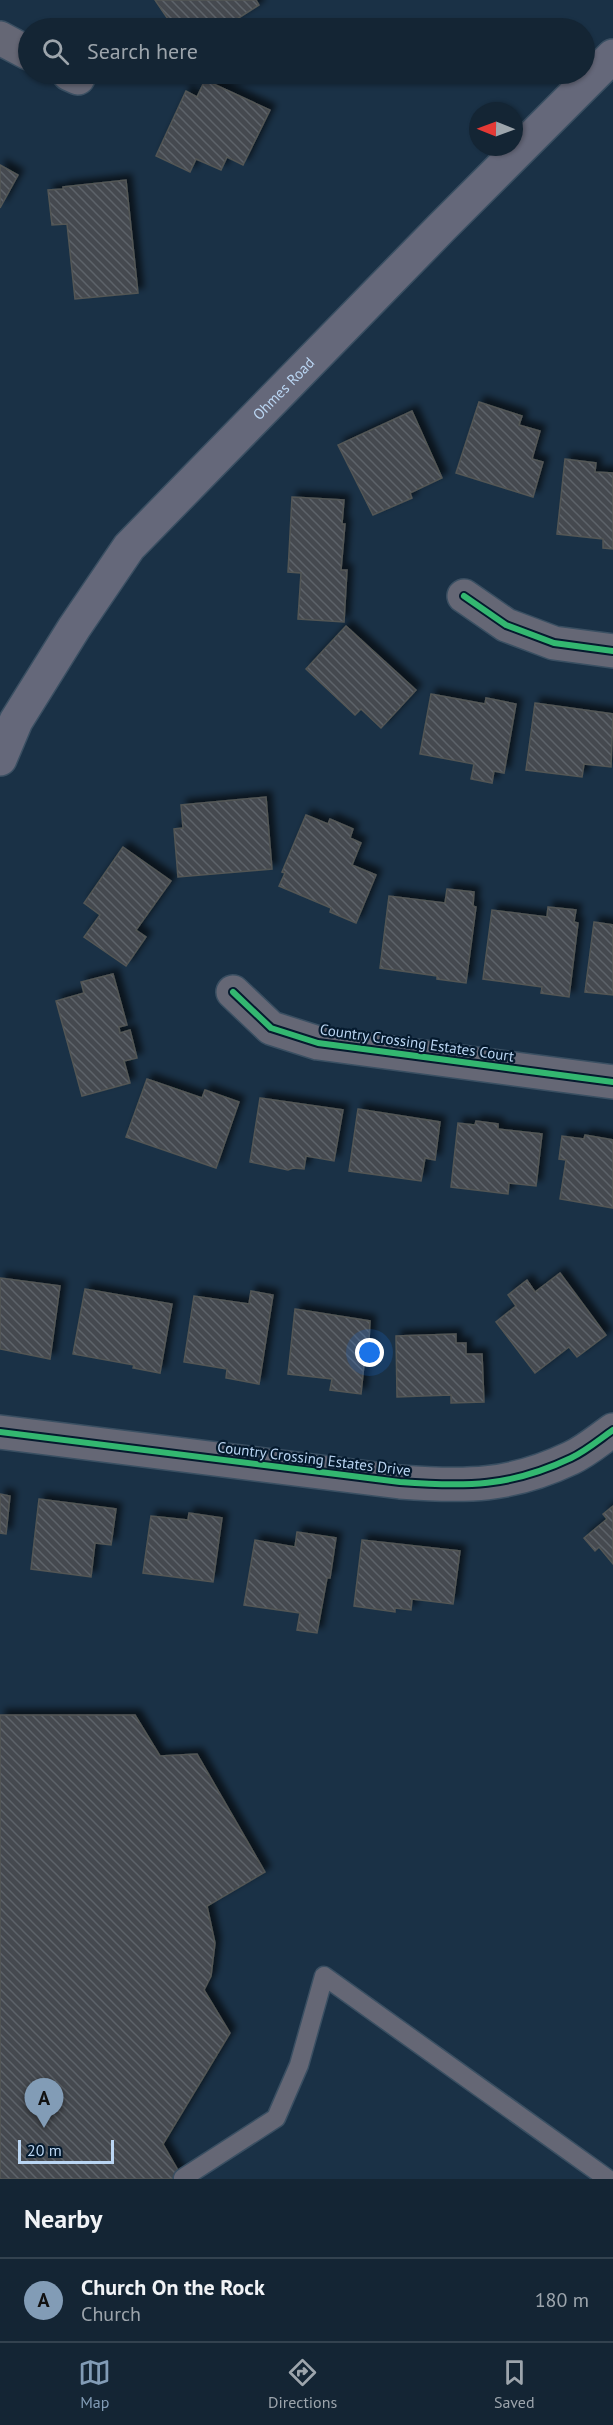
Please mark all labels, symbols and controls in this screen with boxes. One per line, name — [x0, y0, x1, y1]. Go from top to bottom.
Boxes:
search box — [18, 18, 595, 84]
icon: search — [39, 35, 72, 68]
text: Search here — [87, 37, 198, 65]
north arrow — [469, 102, 523, 156]
street label: Ohmes Road — [248, 353, 318, 424]
street label: Country Crossing Estates Court — [319, 1019, 515, 1066]
your location — [355, 1338, 384, 1367]
street label: Country Crossing Estates Drive — [216, 1437, 412, 1480]
pin: A — [24, 2078, 63, 2128]
scale bar — [18, 2137, 114, 2164]
text: 20 m — [27, 2140, 62, 2160]
text: Nearby — [24, 2202, 102, 2235]
text: Church On the Rock — [81, 2273, 265, 2301]
text: A — [37, 2287, 50, 2313]
text: 180 m — [535, 2287, 589, 2313]
text: Church — [81, 2301, 141, 2327]
tab: Map — [78, 2356, 111, 2412]
tab: Directions — [268, 2356, 337, 2412]
tab: Saved — [494, 2356, 535, 2412]

